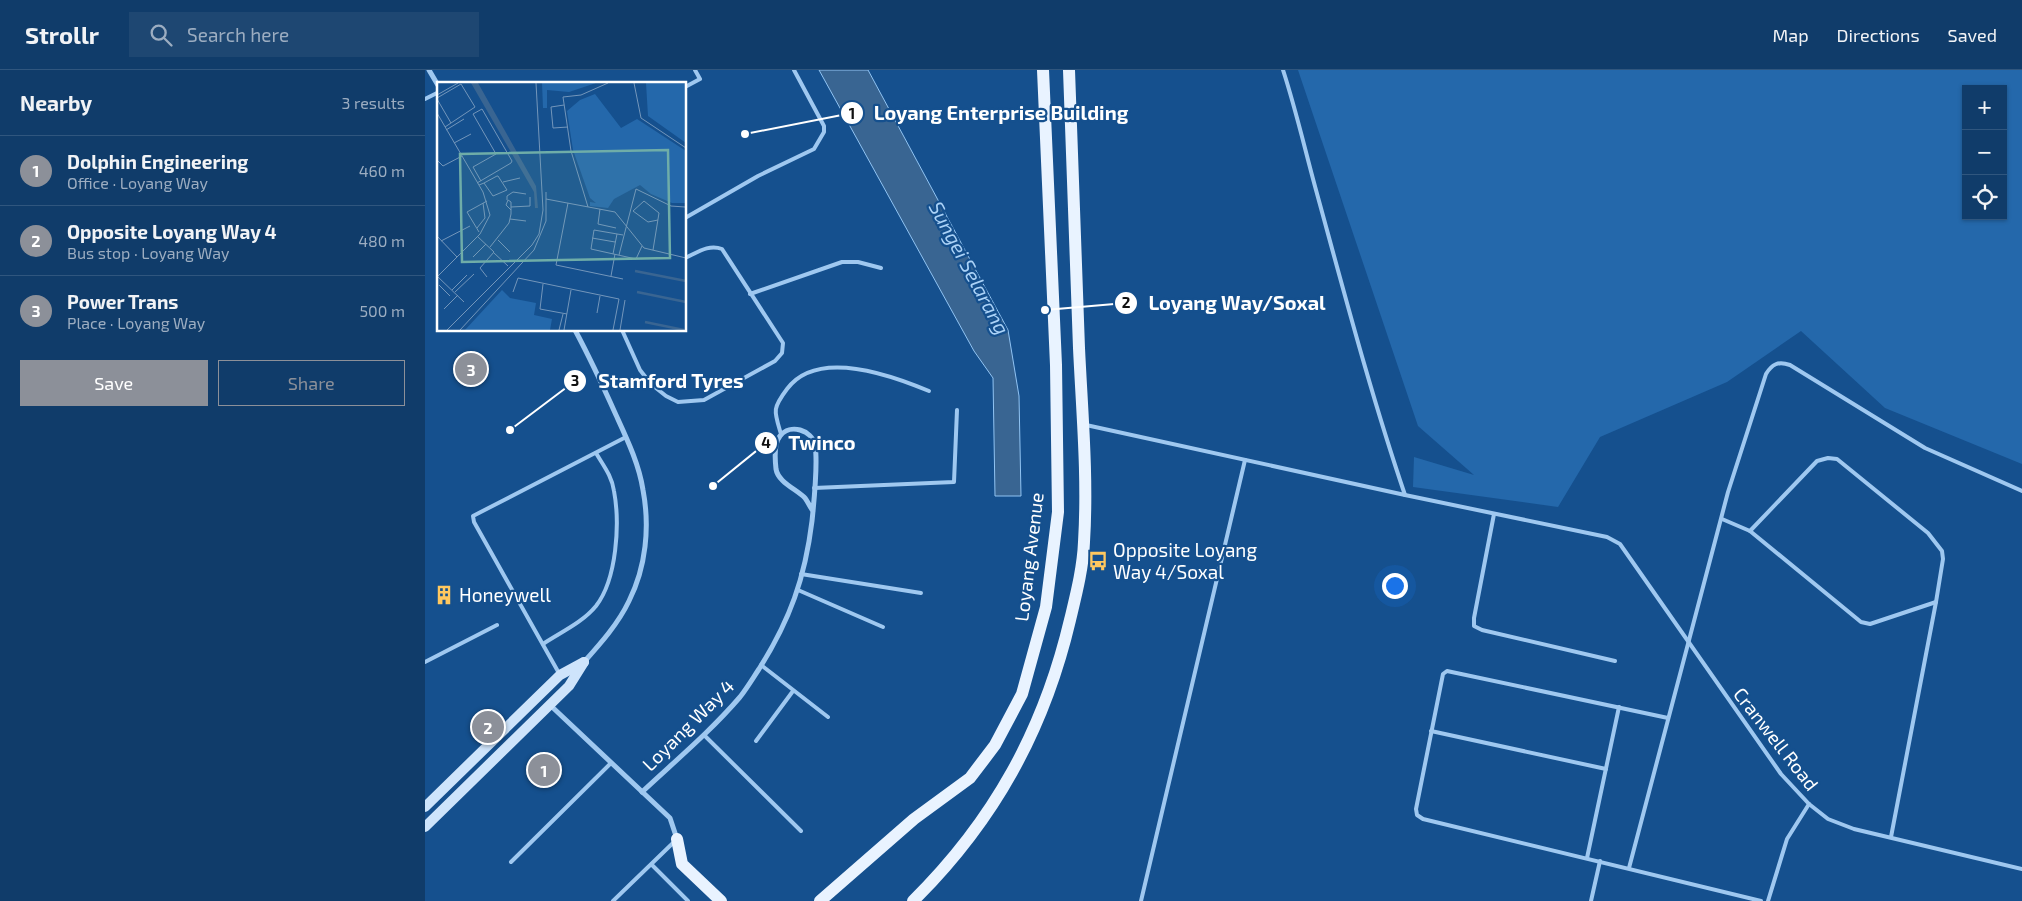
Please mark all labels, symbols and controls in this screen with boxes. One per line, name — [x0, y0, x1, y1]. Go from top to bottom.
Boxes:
search box — [129, 12, 479, 57]
text: Strollr — [25, 20, 99, 49]
icon: search — [147, 21, 175, 49]
text: Search here — [187, 23, 289, 46]
text: Map — [1772, 24, 1809, 46]
text: Directions — [1837, 24, 1920, 46]
text: Saved — [1948, 24, 1997, 46]
inset map — [437, 82, 686, 331]
map controls — [1962, 85, 2007, 220]
button: + — [1962, 85, 2007, 130]
text: Nearby — [20, 90, 92, 115]
text: 3 results — [342, 93, 405, 112]
callout: Loyang Enterprise Building — [839, 96, 1139, 131]
text: Loyang Enterprise Building — [874, 100, 1129, 125]
text: 1 — [849, 104, 855, 122]
button: − — [1962, 130, 2007, 175]
text: Dolphin Engineering — [67, 150, 248, 173]
text: 1 — [33, 161, 39, 180]
text: 460 m — [359, 161, 405, 180]
text: Office · Loyang Way — [67, 173, 208, 192]
button: locate — [1962, 175, 2007, 220]
water label: Sungei Selarang — [925, 197, 1015, 338]
text: Opposite Loyang Way 4 — [67, 220, 277, 243]
text: 2 — [31, 231, 41, 250]
text: 480 m — [358, 231, 405, 250]
text: Bus stop · Loyang Way — [67, 243, 229, 262]
callout: Loyang Way/Soxal — [1113, 286, 1335, 321]
text: Power Trans — [67, 290, 178, 313]
text: Loyang Way/Soxal — [1148, 290, 1326, 315]
text: 2 — [1122, 293, 1131, 311]
text: 3 — [31, 301, 41, 320]
text: 500 m — [360, 301, 405, 320]
text: Place · Loyang Way — [67, 313, 205, 332]
pin: 3 — [455, 350, 487, 388]
button: Save — [20, 360, 208, 406]
button: Share — [218, 360, 405, 406]
callout: Stamford Tyres — [563, 363, 754, 398]
text: Stamford Tyres — [598, 368, 744, 393]
text: 3 — [571, 371, 579, 389]
callout: Twinco — [754, 425, 866, 460]
text: Twinco — [788, 430, 856, 454]
text: 4 — [761, 433, 771, 451]
street label: Loyang Avenue — [1009, 491, 1048, 623]
place label: Opposite Loyang Way 4/Soxal — [1113, 538, 1257, 583]
bus stop icon: Opposite Loyang Way 4/Soxal — [1087, 550, 1109, 572]
your location — [1382, 573, 1408, 599]
place label: Honeywell — [459, 583, 551, 606]
building icon: Honeywell — [433, 584, 455, 606]
street label: Loyang Way 4 — [637, 674, 738, 775]
street label: Cranwell Road — [1729, 683, 1824, 795]
pin: 2 — [472, 708, 504, 746]
pin: 1 — [528, 751, 560, 789]

